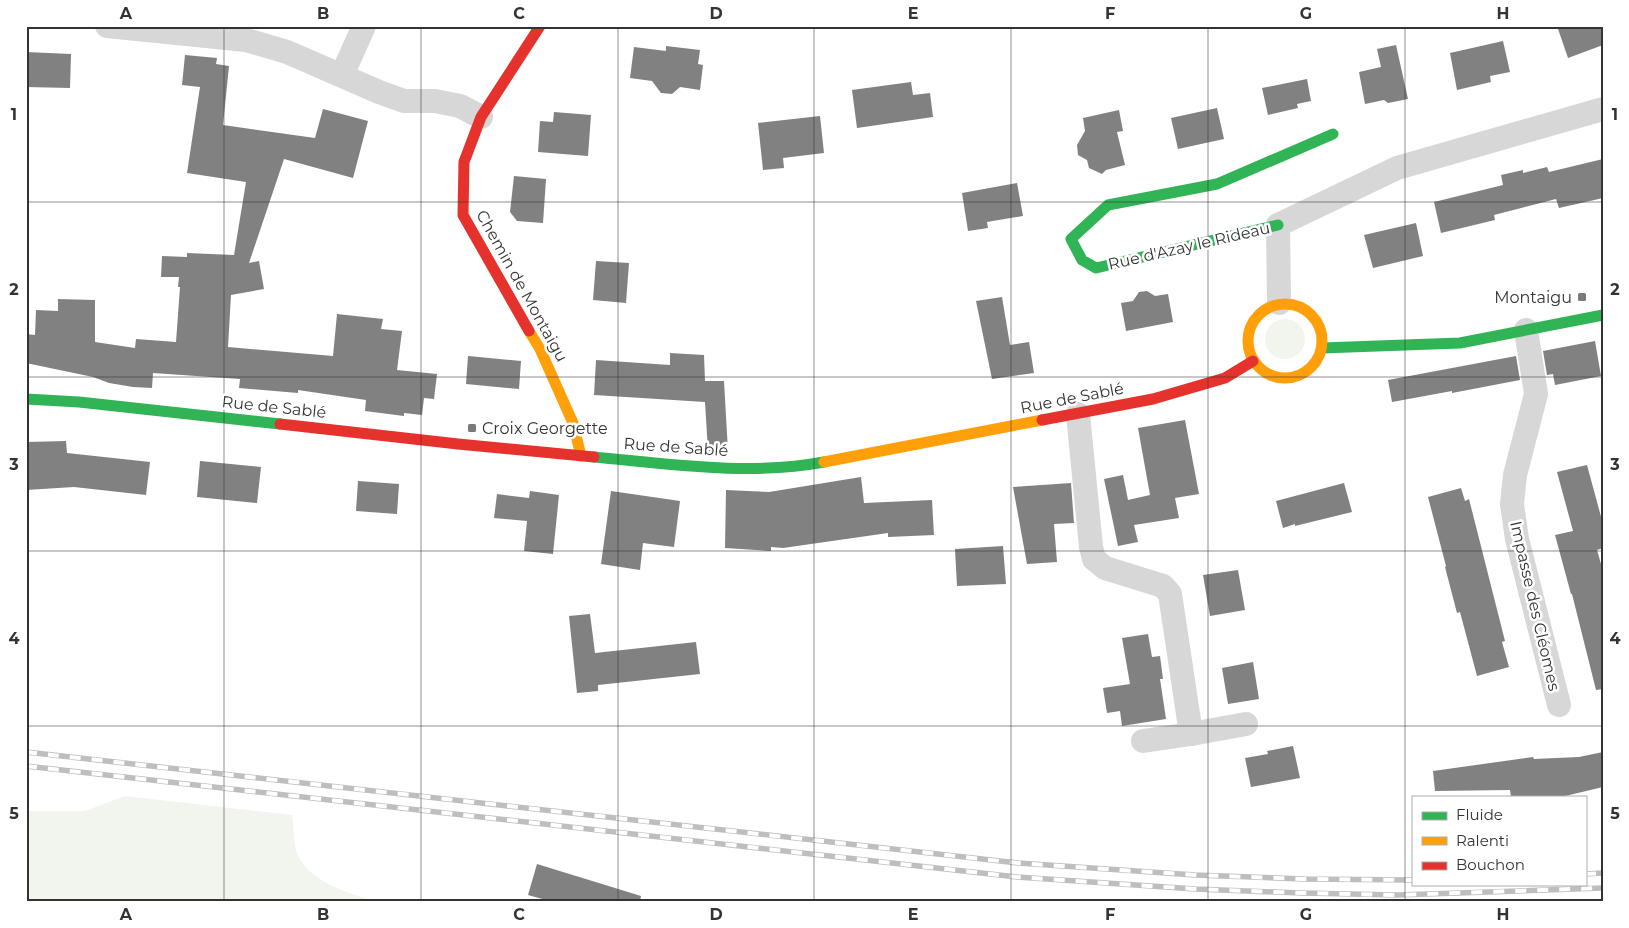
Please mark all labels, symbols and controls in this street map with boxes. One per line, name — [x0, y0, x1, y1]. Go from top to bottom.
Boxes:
text: A — [119, 4, 133, 23]
text: B — [317, 4, 329, 23]
text: C — [513, 4, 525, 23]
text: D — [709, 4, 723, 23]
text: E — [908, 4, 918, 23]
text: F — [1105, 4, 1115, 23]
text: G — [1300, 4, 1312, 23]
text: H — [1497, 4, 1509, 23]
text: 1 — [11, 105, 17, 124]
text: 1 — [1612, 105, 1618, 124]
street label: Chemin de Montaigu — [472, 207, 572, 365]
street label: Rue d'Azay le Rideau — [1106, 218, 1272, 274]
text: 2 — [9, 280, 19, 299]
text: 2 — [1610, 280, 1620, 299]
place label: Montaigu — [1494, 288, 1572, 307]
marker: Montaigu — [1576, 291, 1588, 303]
street label: Rue de Sablé — [1019, 379, 1125, 417]
street label: Rue de Sablé — [221, 392, 327, 422]
place label: Croix Georgette — [482, 419, 608, 438]
marker: Croix Georgette — [466, 422, 478, 434]
street label: Rue de Sablé — [623, 434, 729, 460]
text: 3 — [8, 455, 19, 474]
text: 3 — [1609, 455, 1620, 474]
street label: Impasse des Cléomes — [1506, 519, 1564, 693]
text: 4 — [8, 629, 20, 648]
text: 4 — [1609, 629, 1621, 648]
legend — [1412, 796, 1586, 886]
text: 5 — [9, 804, 19, 823]
text: 5 — [1610, 804, 1620, 823]
text: Fluide — [1456, 805, 1503, 824]
text: Ralenti — [1456, 831, 1509, 850]
text: Bouchon — [1456, 855, 1525, 874]
text: A — [119, 905, 133, 924]
text: B — [317, 905, 329, 924]
text: C — [513, 905, 525, 924]
text: D — [709, 905, 723, 924]
text: E — [908, 905, 918, 924]
text: F — [1105, 905, 1115, 924]
text: G — [1300, 905, 1312, 924]
text: H — [1497, 905, 1509, 924]

